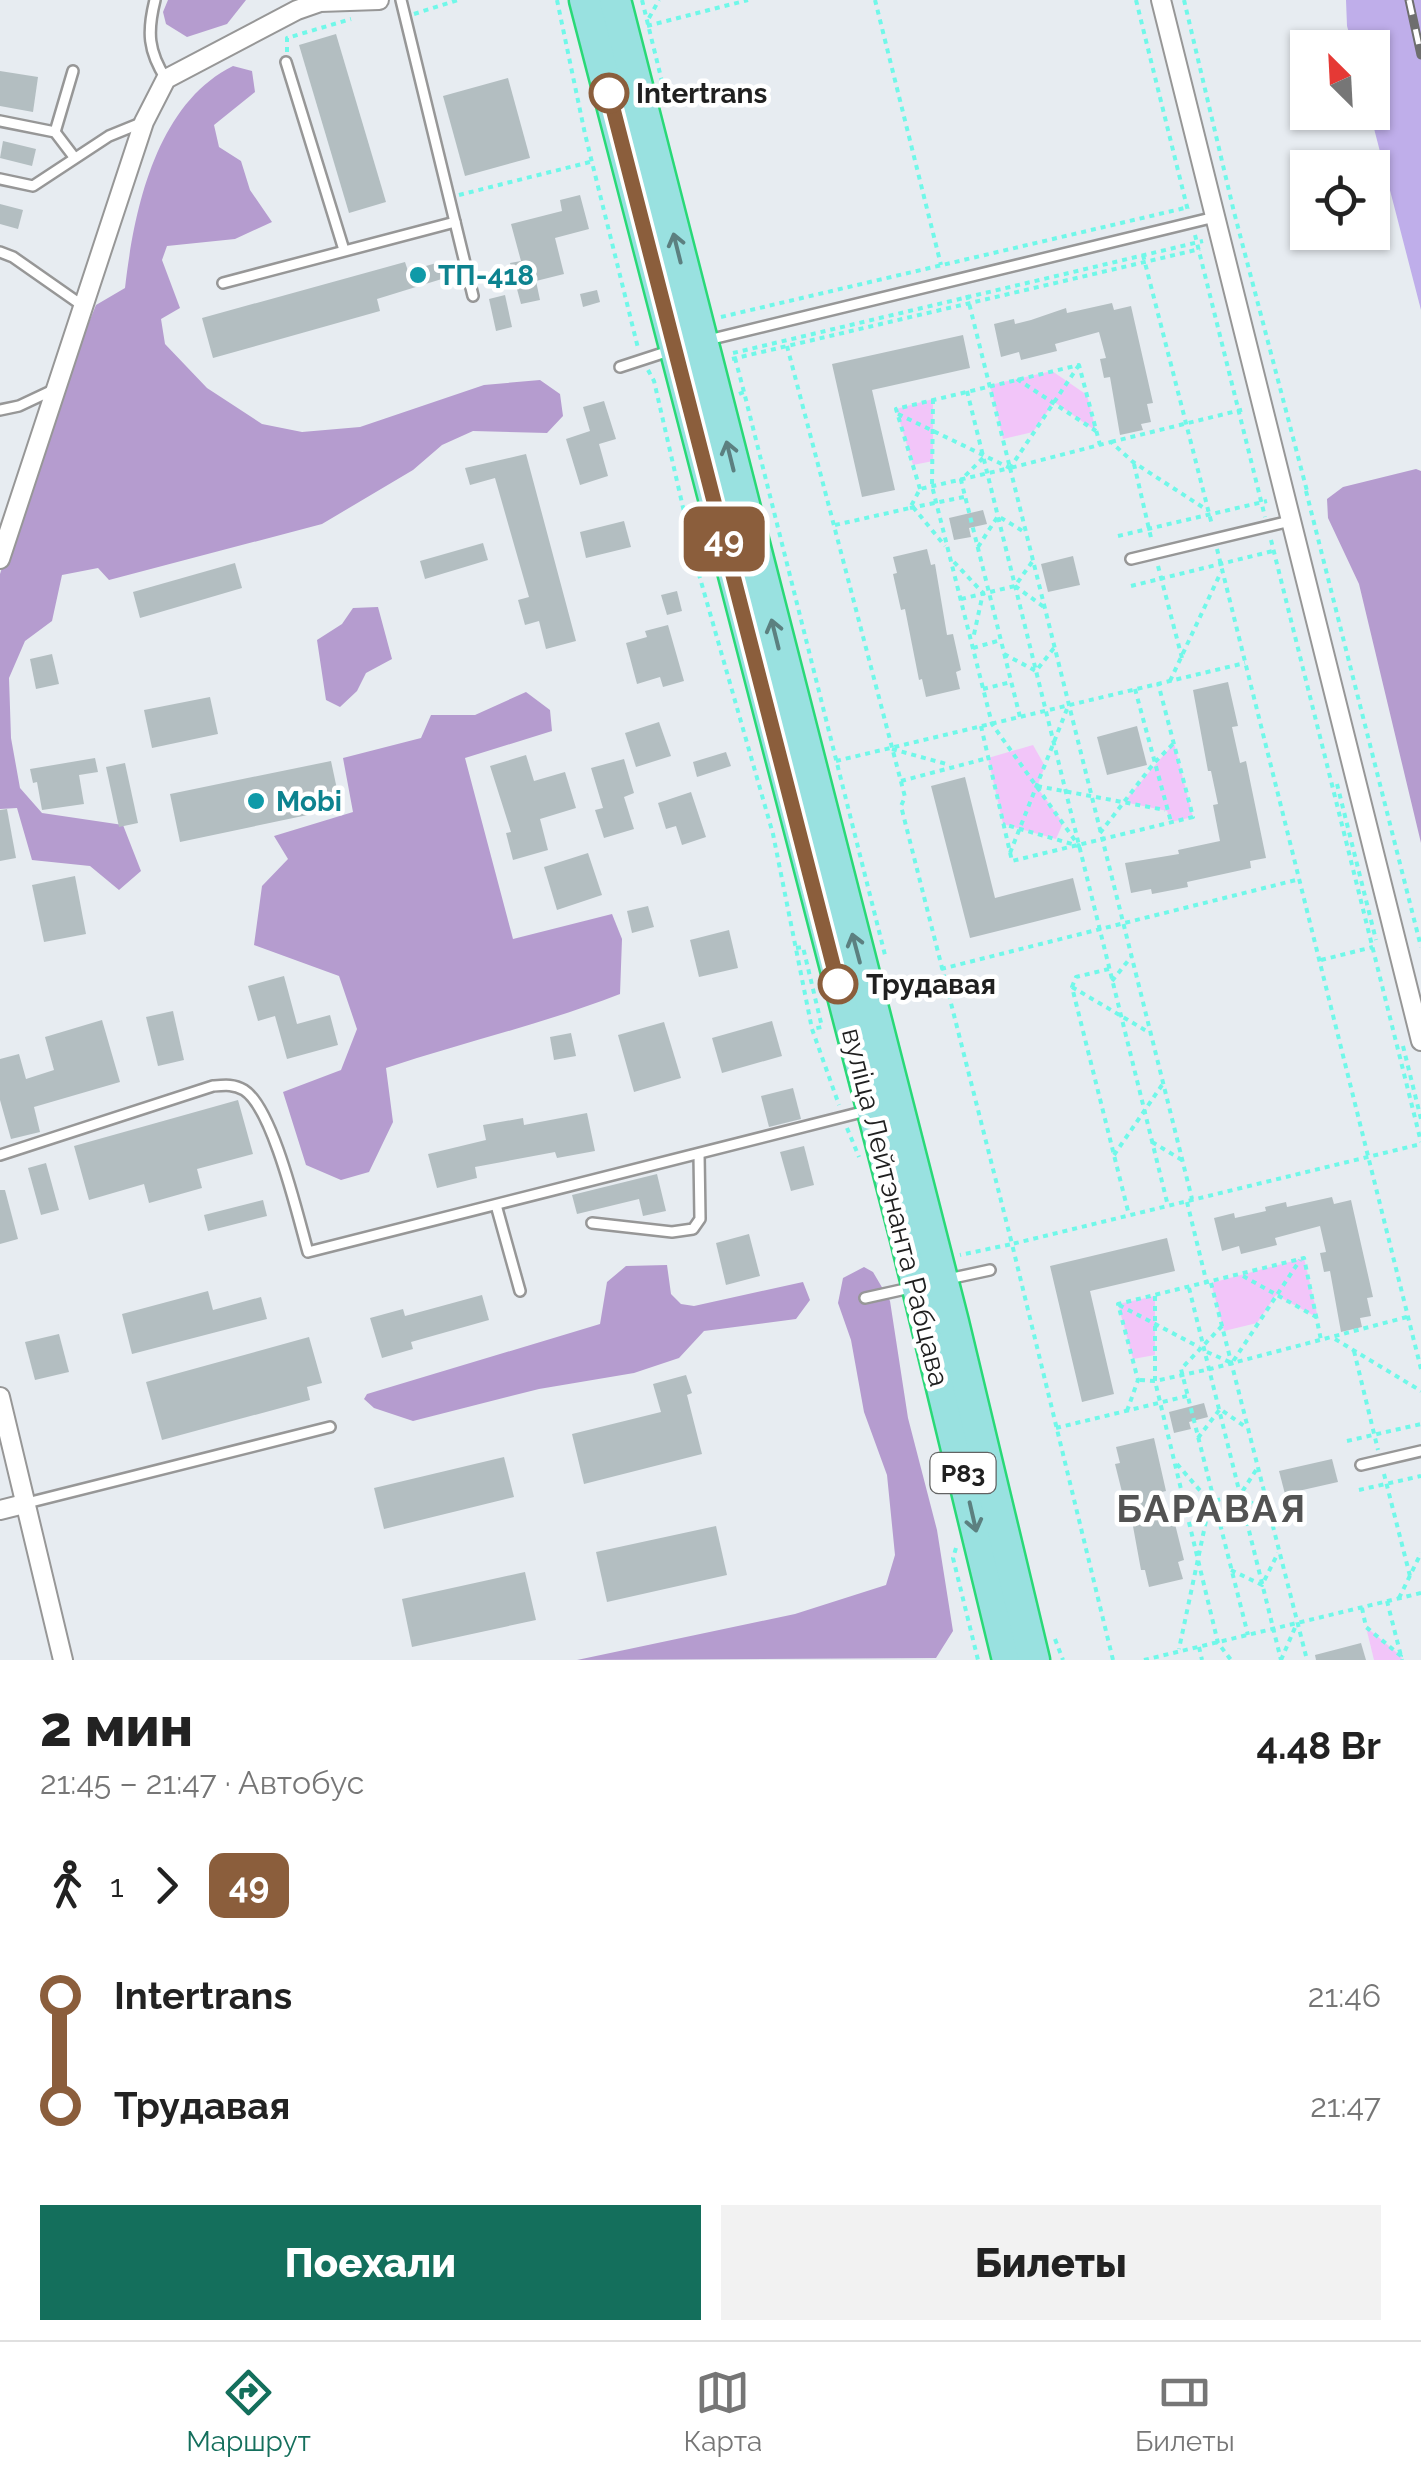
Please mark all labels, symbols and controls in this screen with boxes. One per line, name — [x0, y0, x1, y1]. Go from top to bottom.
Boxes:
north arrow — [1290, 30, 1390, 130]
map controls — [1290, 30, 1390, 250]
marker: Intertrans — [590, 74, 628, 112]
place label: Intertrans — [636, 77, 767, 110]
button: locate — [1290, 150, 1390, 250]
one-way arrow — [666, 233, 685, 264]
place label: ТП-418 — [438, 259, 534, 292]
marker: ТП-418 — [407, 264, 429, 286]
one-way arrow — [719, 441, 738, 472]
line badge: 49 — [679, 506, 769, 572]
text: 49 — [704, 519, 744, 560]
one-way arrow — [765, 619, 784, 650]
place label: Mobi — [276, 785, 342, 818]
marker: Mobi — [245, 790, 267, 812]
one-way arrow — [846, 933, 865, 965]
marker: Трудавая — [819, 965, 857, 1003]
place label: Трудавая — [866, 968, 996, 1001]
street label: вуліца Лейтэнанта Рабцава — [835, 1025, 956, 1390]
road number: Р83 — [930, 1453, 996, 1493]
district label: БАРАВАЯ — [1116, 1486, 1308, 1531]
one-way arrow — [965, 1500, 983, 1532]
text: 2 мин — [40, 1694, 193, 1759]
text: 4.48 Br — [1256, 1723, 1381, 1768]
text: 21:45 – 21:47 · Автобус — [40, 1764, 364, 1801]
icon: walk — [40, 1858, 95, 1913]
icon: forward — [139, 1858, 194, 1913]
text: 49 — [229, 1865, 269, 1906]
text: 1 — [110, 1867, 124, 1904]
text: Intertrans — [114, 1973, 292, 2018]
text: 21:46 — [1308, 1977, 1381, 2014]
text: Трудавая — [114, 2083, 290, 2128]
text: 21:47 — [1310, 2087, 1381, 2124]
button: Поехали — [40, 2205, 701, 2320]
button: Билеты — [721, 2205, 1381, 2320]
tab: Маршрут — [186, 2365, 311, 2458]
tab: Карта — [684, 2365, 762, 2458]
tab: Билеты — [1135, 2365, 1235, 2458]

